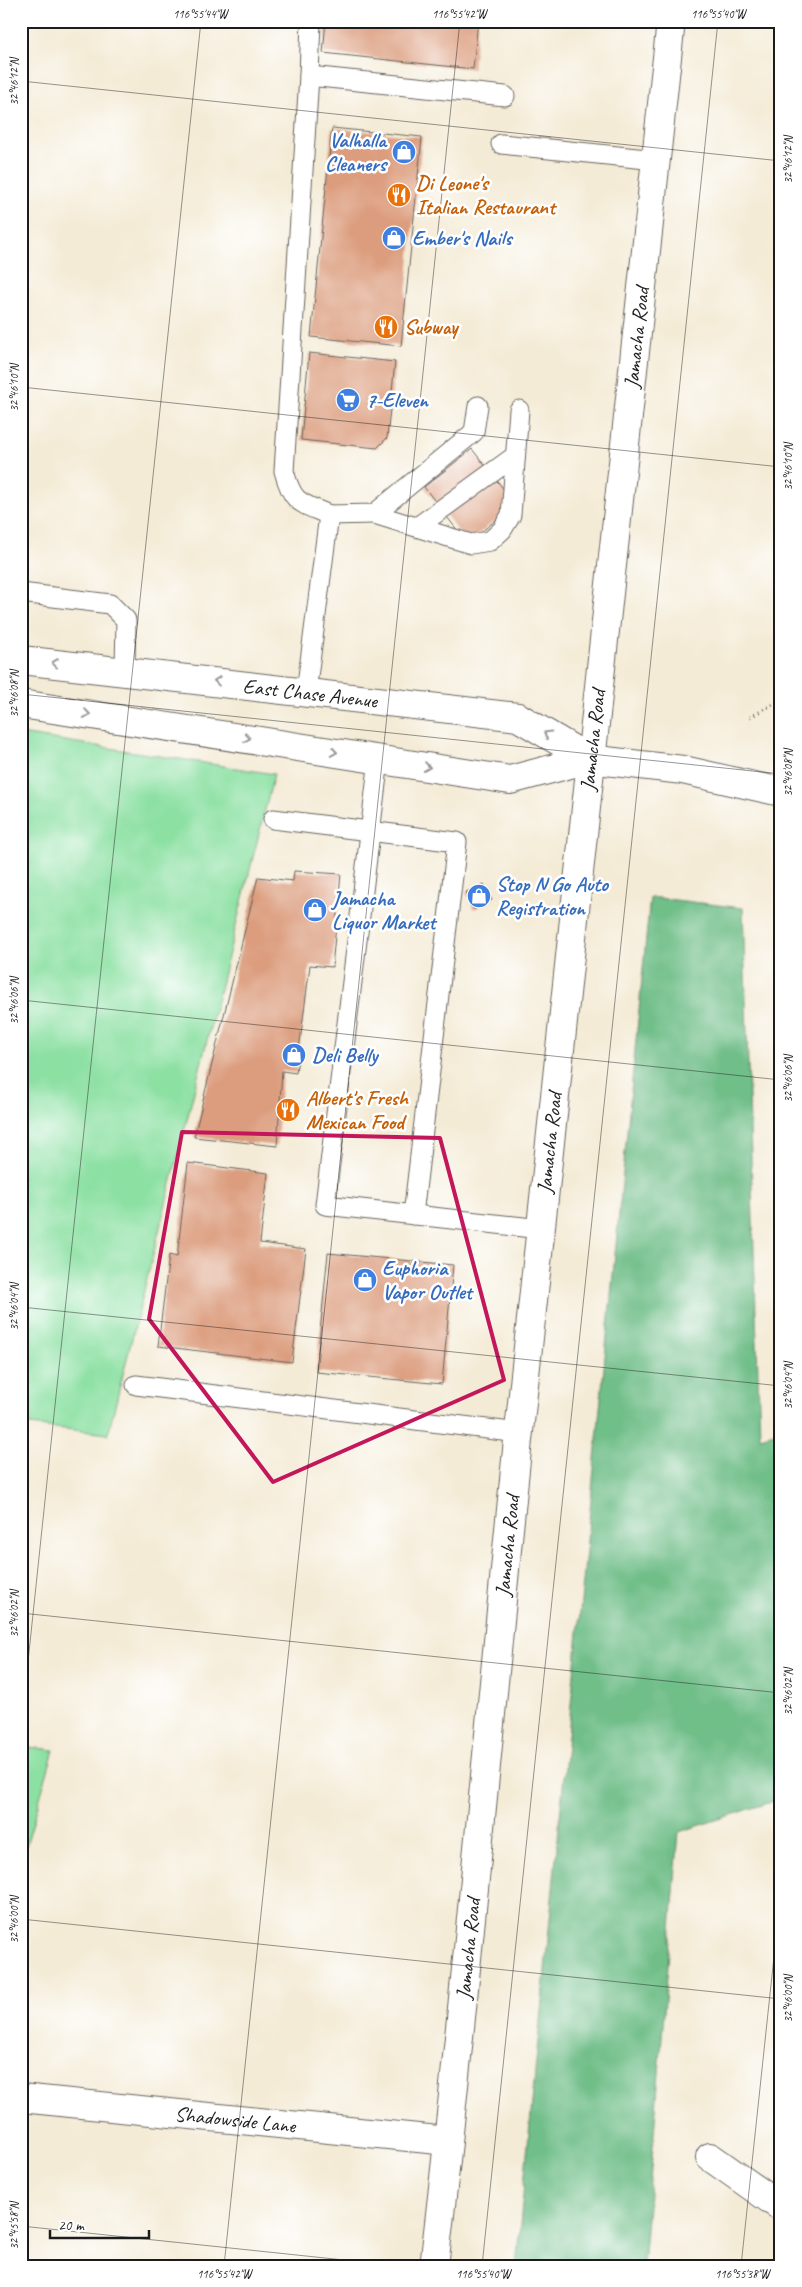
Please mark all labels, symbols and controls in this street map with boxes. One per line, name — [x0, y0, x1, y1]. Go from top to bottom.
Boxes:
text: 116°55'44"W — [173, 6, 229, 22]
text: 116°55'42"W — [432, 6, 488, 22]
text: 116°55'40"W — [691, 6, 747, 22]
text: 32°46'12"N — [6, 57, 22, 106]
place label: Valhalla Cleaners — [325, 127, 389, 177]
text: 32°46'12"N — [780, 135, 796, 184]
shop icon: Valhalla Cleaners — [391, 139, 417, 165]
place label: Di Leone's Italian Restaurant — [416, 170, 558, 220]
restaurant icon: Di Leone's Italian Restaurant — [386, 182, 412, 208]
shop icon: Ember's Nails — [381, 225, 407, 251]
place label: Ember's Nails — [412, 225, 514, 251]
street label: Jamacha Road — [618, 282, 655, 390]
restaurant icon: Subway — [373, 314, 399, 340]
place label: Subway — [404, 314, 460, 340]
text: 32°46'10"N — [6, 363, 22, 412]
supermarket icon: 7-Eleven — [335, 387, 361, 413]
place label: 7-Eleven — [366, 387, 429, 413]
text: 32°46'10"N — [780, 442, 796, 491]
one-way arrow — [51, 658, 59, 669]
text: 32°46'08"N — [6, 669, 22, 718]
street label: East Chase Avenue — [242, 673, 380, 714]
one-way arrow — [212, 677, 221, 687]
street label: Jamacha Road — [574, 685, 612, 793]
one-way arrow — [82, 709, 91, 719]
one-way arrow — [544, 731, 553, 741]
one-way arrow — [243, 733, 252, 743]
one-way arrow — [331, 746, 339, 757]
text: 32°46'08"N — [780, 748, 796, 797]
one-way arrow — [423, 762, 432, 772]
place label: Stop N Go Auto Registration — [496, 871, 609, 921]
shop icon: Stop N Go Auto Registration — [466, 883, 492, 909]
place label: Jamacha Liquor Market — [330, 885, 438, 935]
shop icon: Jamacha Liquor Market — [302, 897, 328, 923]
text: 32°46'06"N — [6, 976, 22, 1025]
shop icon: Deli Belly — [281, 1042, 307, 1068]
place label: Deli Belly — [312, 1042, 379, 1068]
text: 32°46'06"N — [780, 1054, 796, 1103]
place label: Albert's Fresh Mexican Food — [306, 1085, 409, 1135]
street label: Jamacha Road — [531, 1087, 568, 1196]
restaurant icon: Albert's Fresh Mexican Food — [275, 1097, 301, 1123]
place label: Euphoria Vapor Outlet — [382, 1255, 475, 1305]
shop icon: Euphoria Vapor Outlet — [352, 1267, 378, 1293]
text: 32°46'04"N — [6, 1282, 22, 1331]
text: 32°46'04"N — [780, 1361, 796, 1410]
street label: Jamacha Road — [489, 1490, 526, 1598]
text: 32°46'02"N — [6, 1589, 22, 1638]
text: 32°46'02"N — [780, 1667, 796, 1716]
street label: Jamacha Road — [450, 1893, 486, 2002]
text: 32°46'00"N — [6, 1895, 22, 1944]
text: 32°46'00"N — [780, 1974, 796, 2023]
street label: Shadowside Lane — [173, 2101, 298, 2139]
text: 32°45'58"N — [6, 2201, 22, 2250]
scale bar — [50, 2207, 149, 2239]
text: 20 m — [58, 2216, 85, 2235]
text: 116°55'42"W — [197, 2266, 253, 2282]
text: 116°55'40"W — [456, 2266, 512, 2282]
text: 116°55'38"W — [715, 2266, 771, 2282]

